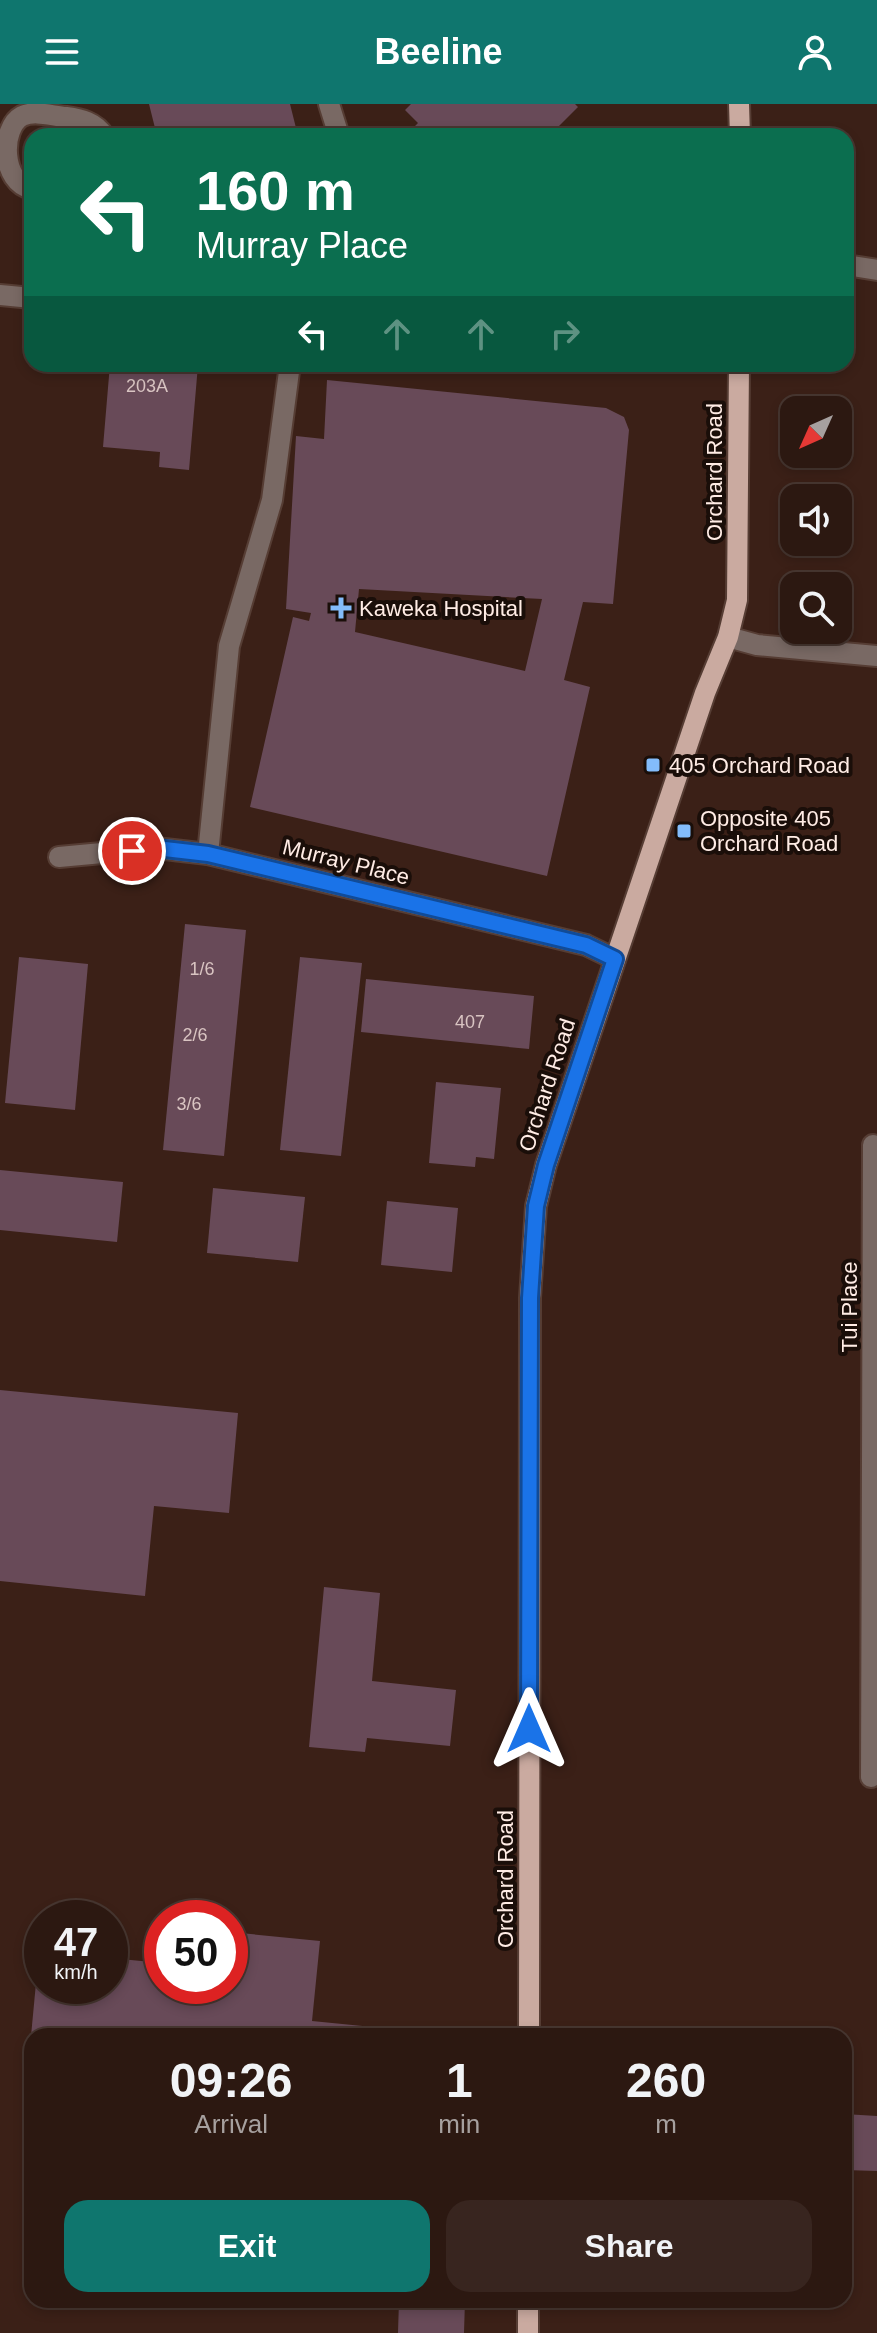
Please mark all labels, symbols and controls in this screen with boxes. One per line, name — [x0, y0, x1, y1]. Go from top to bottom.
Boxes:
icon: menu — [40, 30, 84, 74]
icon: person — [793, 30, 837, 74]
text: Beeline — [374, 31, 503, 72]
text: 160 m — [196, 159, 355, 222]
icon: left — [64, 160, 168, 264]
text: Murray Place — [196, 225, 408, 266]
icon: left — [291, 312, 335, 356]
icon: ahead — [375, 312, 419, 356]
icon: ahead — [459, 312, 503, 356]
icon: right — [543, 312, 587, 356]
house number: 203A — [126, 376, 168, 396]
north arrow — [780, 396, 852, 468]
map controls — [780, 396, 852, 644]
street label: Orchard Road — [702, 403, 727, 541]
button: sound — [780, 484, 852, 556]
button: search — [780, 572, 852, 644]
place label: Kaweka Hospital — [359, 596, 523, 621]
marker: Kaweka Hospital — [330, 597, 352, 619]
place label: 405 Orchard Road — [669, 753, 850, 778]
marker: 405 Orchard Road — [644, 756, 662, 774]
place label: Opposite 405 Orchard Road — [700, 806, 838, 856]
pin — [98, 817, 166, 885]
marker: Opposite 405 Orchard Road — [675, 822, 693, 840]
icon: arrive — [110, 829, 154, 873]
street label: Murray Place — [280, 834, 412, 890]
house number: 1/6 — [189, 959, 215, 979]
house number: 407 — [455, 1012, 485, 1032]
street label: Orchard Road — [514, 1015, 580, 1155]
house number: 2/6 — [182, 1025, 208, 1045]
house number: 3/6 — [176, 1094, 202, 1114]
street label: Tui Place — [837, 1262, 862, 1352]
position arrow — [487, 1687, 571, 1771]
street label: Orchard Road — [493, 1810, 518, 1948]
speed limit sign: 50 — [144, 1900, 248, 2004]
text: 47 — [54, 1920, 98, 1964]
text: km/h — [54, 1961, 98, 1983]
text: 09:26 — [170, 2054, 293, 2107]
text: 1 — [446, 2054, 473, 2107]
text: 260 — [626, 2054, 706, 2107]
text: Arrival — [194, 2109, 268, 2139]
text: min — [438, 2109, 480, 2139]
text: m — [655, 2109, 677, 2139]
button: Exit — [64, 2200, 430, 2292]
button: Share — [446, 2200, 812, 2292]

